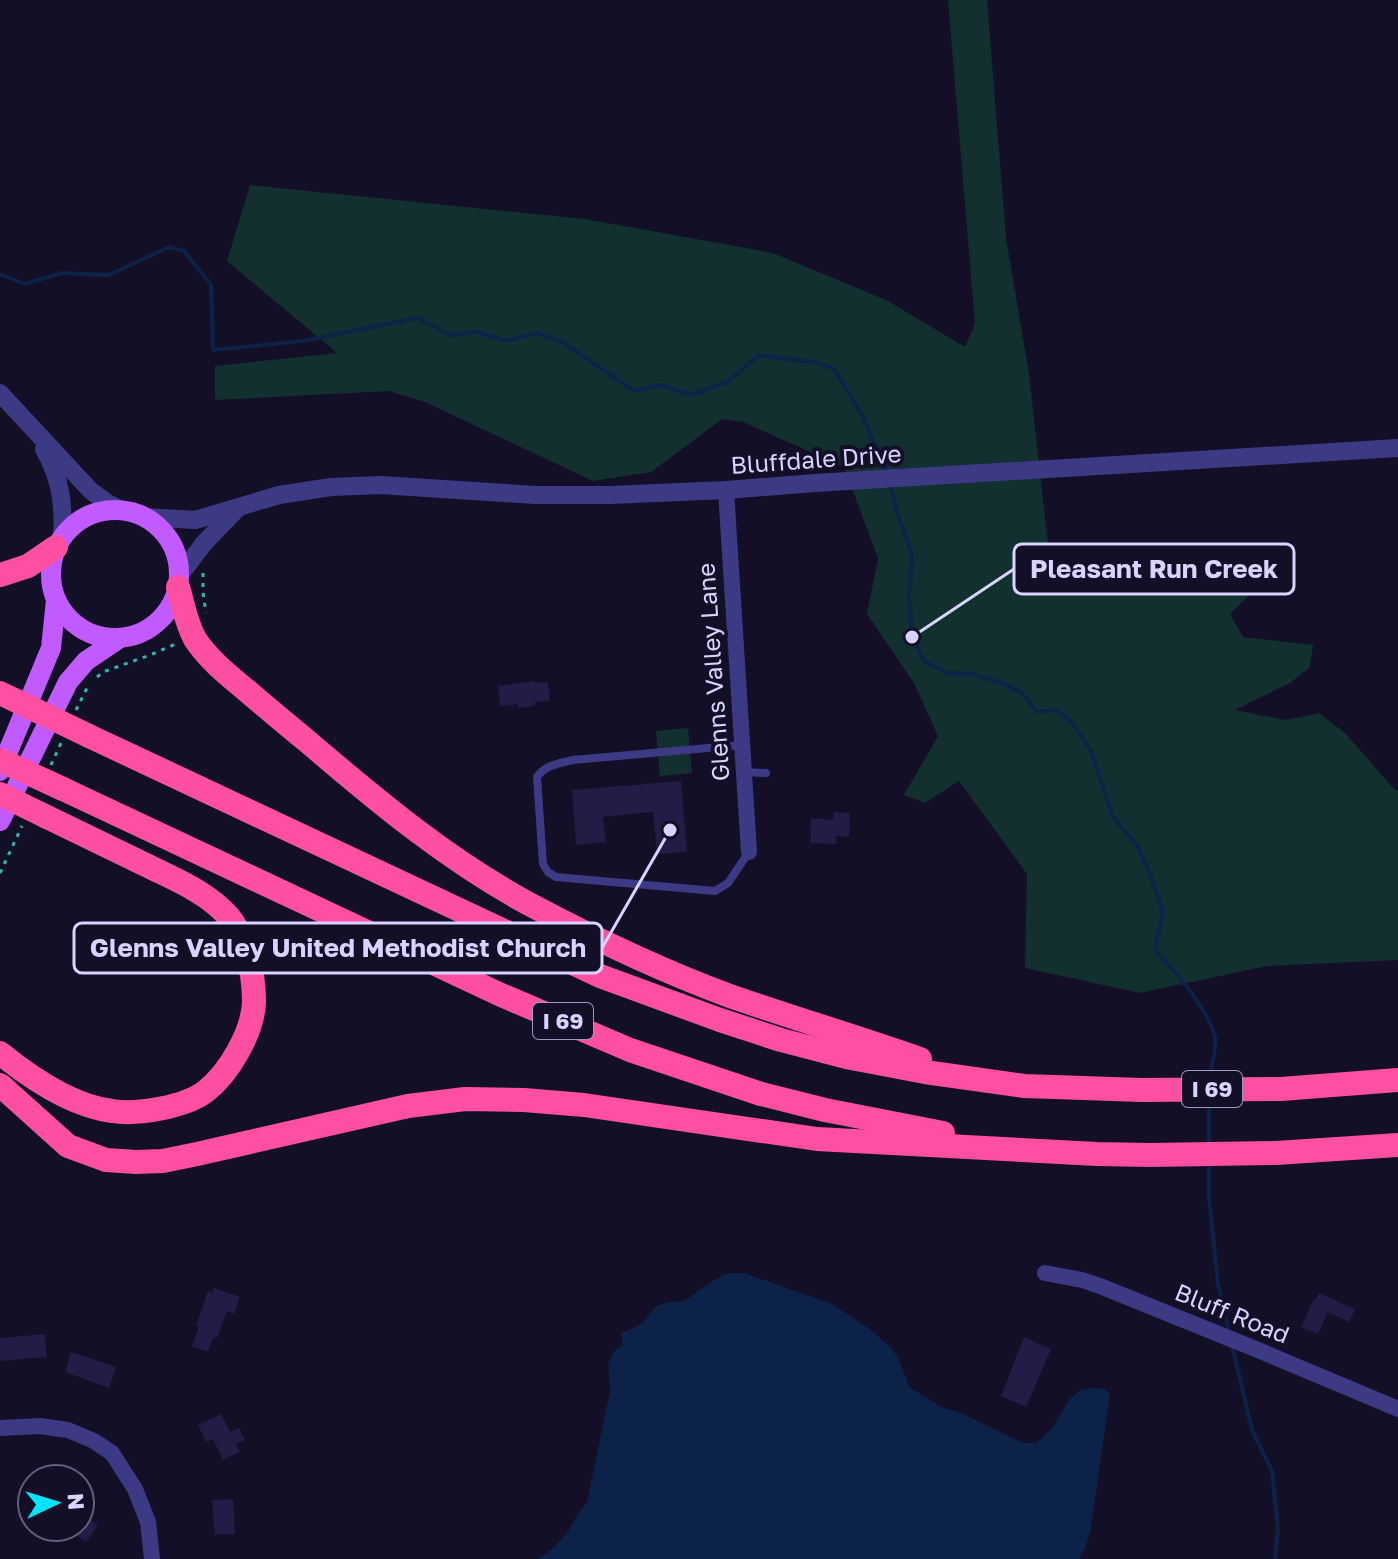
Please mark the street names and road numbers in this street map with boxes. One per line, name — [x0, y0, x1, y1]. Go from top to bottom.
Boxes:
street label: Bluffdale Drive — [730, 438, 902, 479]
street label: Glenns Valley Lane — [690, 562, 735, 782]
road number: I 69 — [533, 1003, 593, 1039]
road number: I 69 — [1182, 1071, 1242, 1107]
street label: Bluff Road — [1171, 1277, 1294, 1349]

